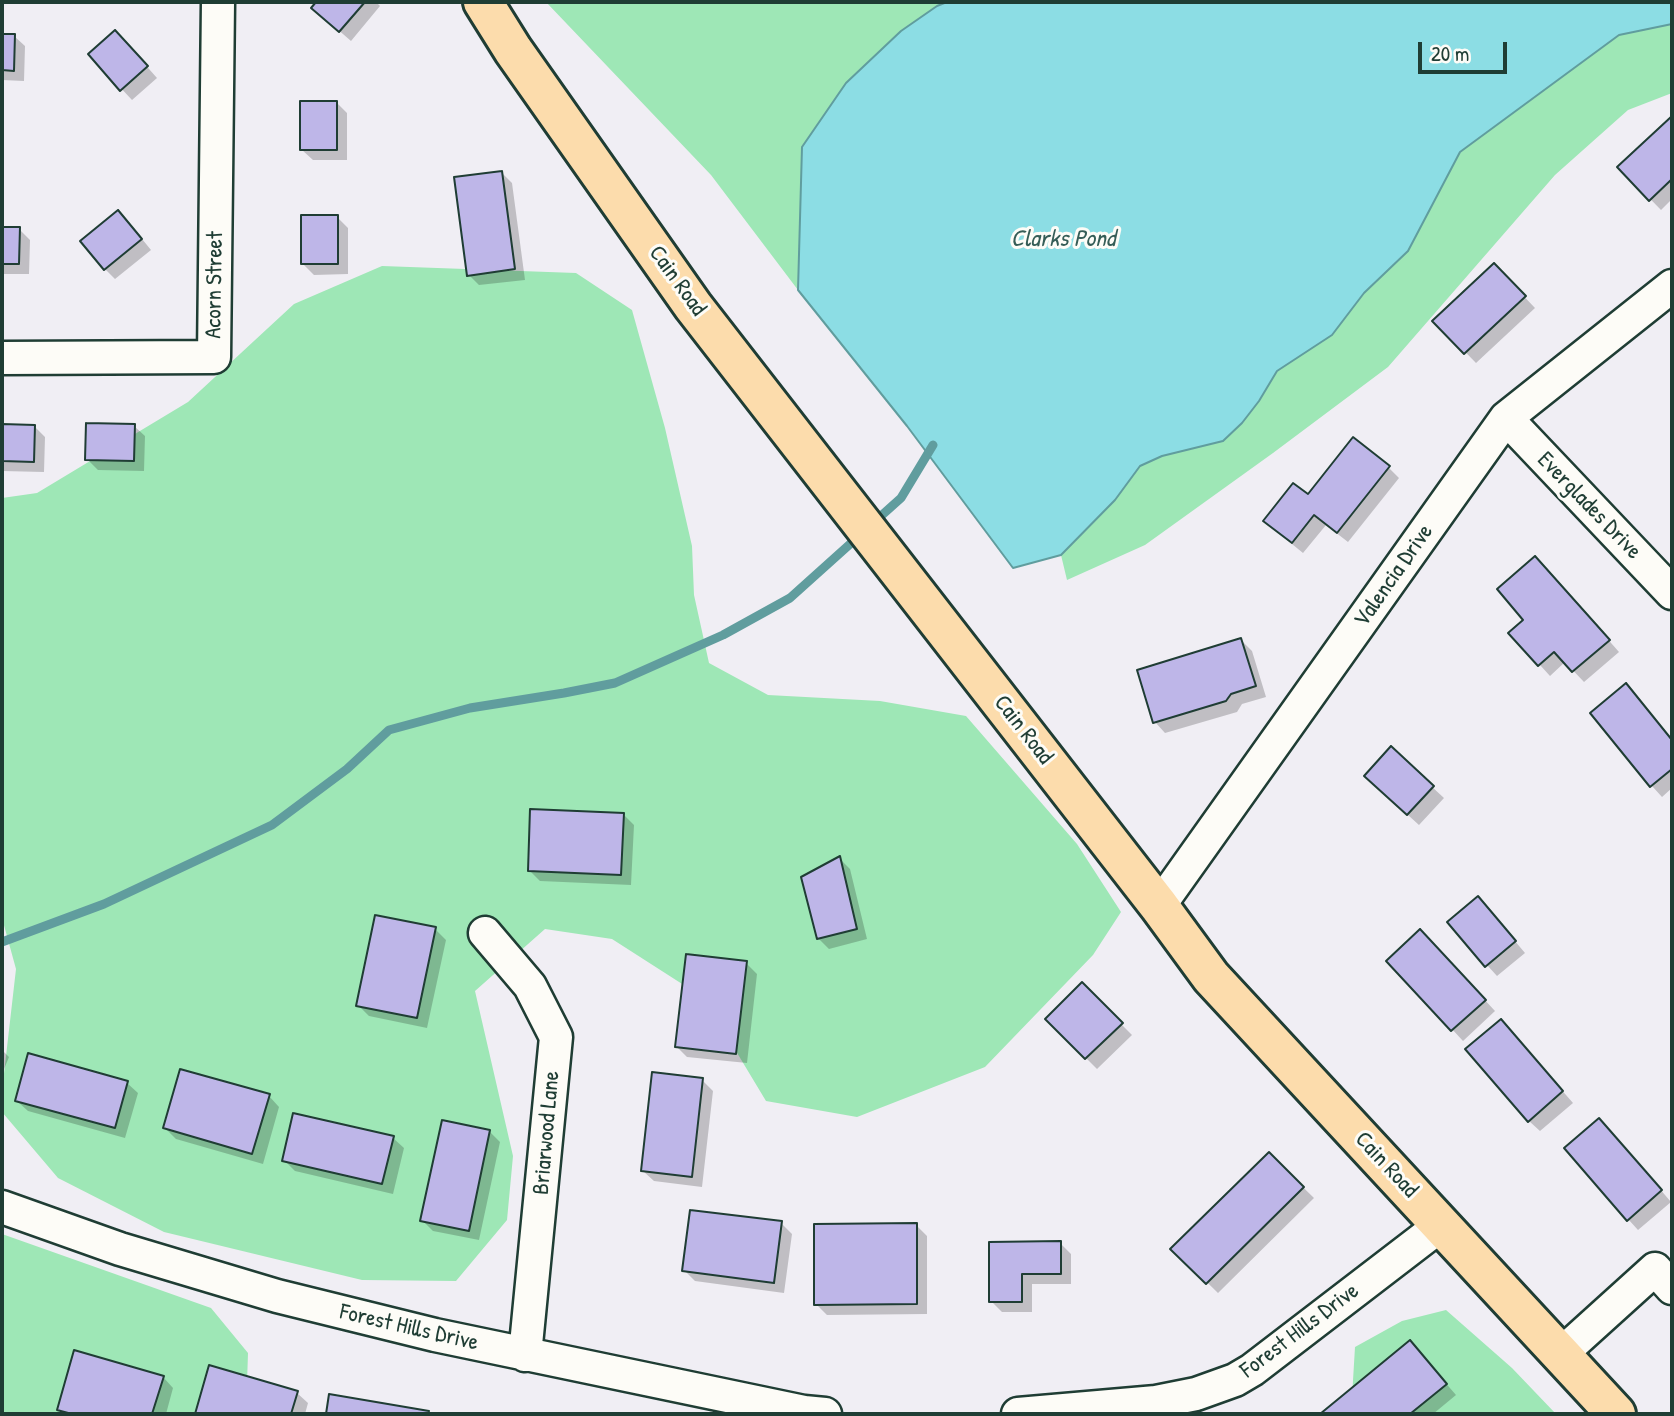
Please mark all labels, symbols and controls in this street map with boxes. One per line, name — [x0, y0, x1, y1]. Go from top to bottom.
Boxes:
scale bar — [1422, 28, 1511, 72]
text: 20 m — [1431, 39, 1469, 68]
water label: Clarks Pond — [1011, 226, 1115, 254]
street label: Acorn Street — [200, 231, 230, 339]
street label: Cain Road — [642, 240, 712, 322]
street label: Everglades Drive — [1531, 447, 1647, 565]
street label: Valencia Drive — [1348, 519, 1440, 633]
street label: Cain Road — [987, 690, 1059, 770]
street label: Briarwood Lane — [528, 1070, 566, 1196]
street label: Cain Road — [1349, 1126, 1423, 1204]
street label: Forest Hills Drive — [1235, 1277, 1365, 1385]
street label: Forest Hills Drive — [337, 1299, 481, 1357]

